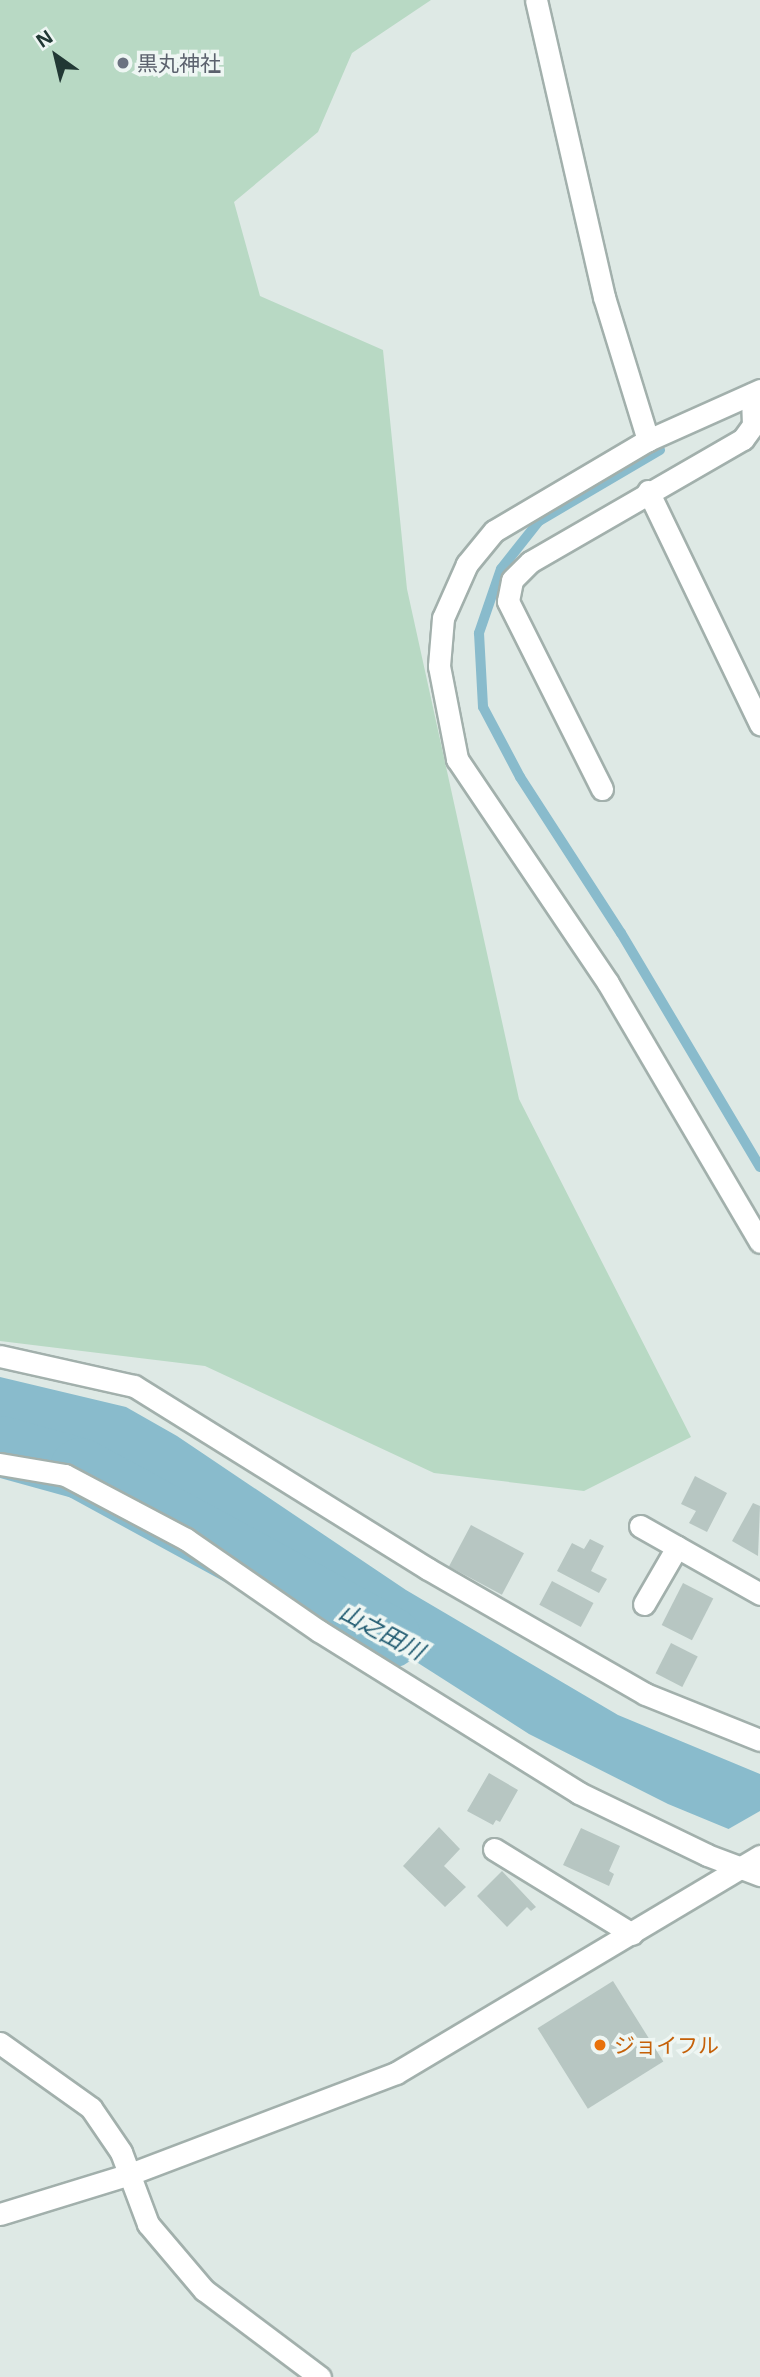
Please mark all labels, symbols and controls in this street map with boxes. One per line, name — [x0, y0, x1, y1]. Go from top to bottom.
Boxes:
north arrow — [21, 21, 91, 91]
text: N — [31, 23, 58, 54]
place label: 黒丸神社 — [137, 50, 221, 76]
marker: 黒丸神社 — [115, 55, 131, 71]
water label: 山之田川 — [335, 1597, 429, 1665]
place label: ジョイフル — [614, 2032, 719, 2058]
marker: ジョイフル — [592, 2037, 608, 2053]

